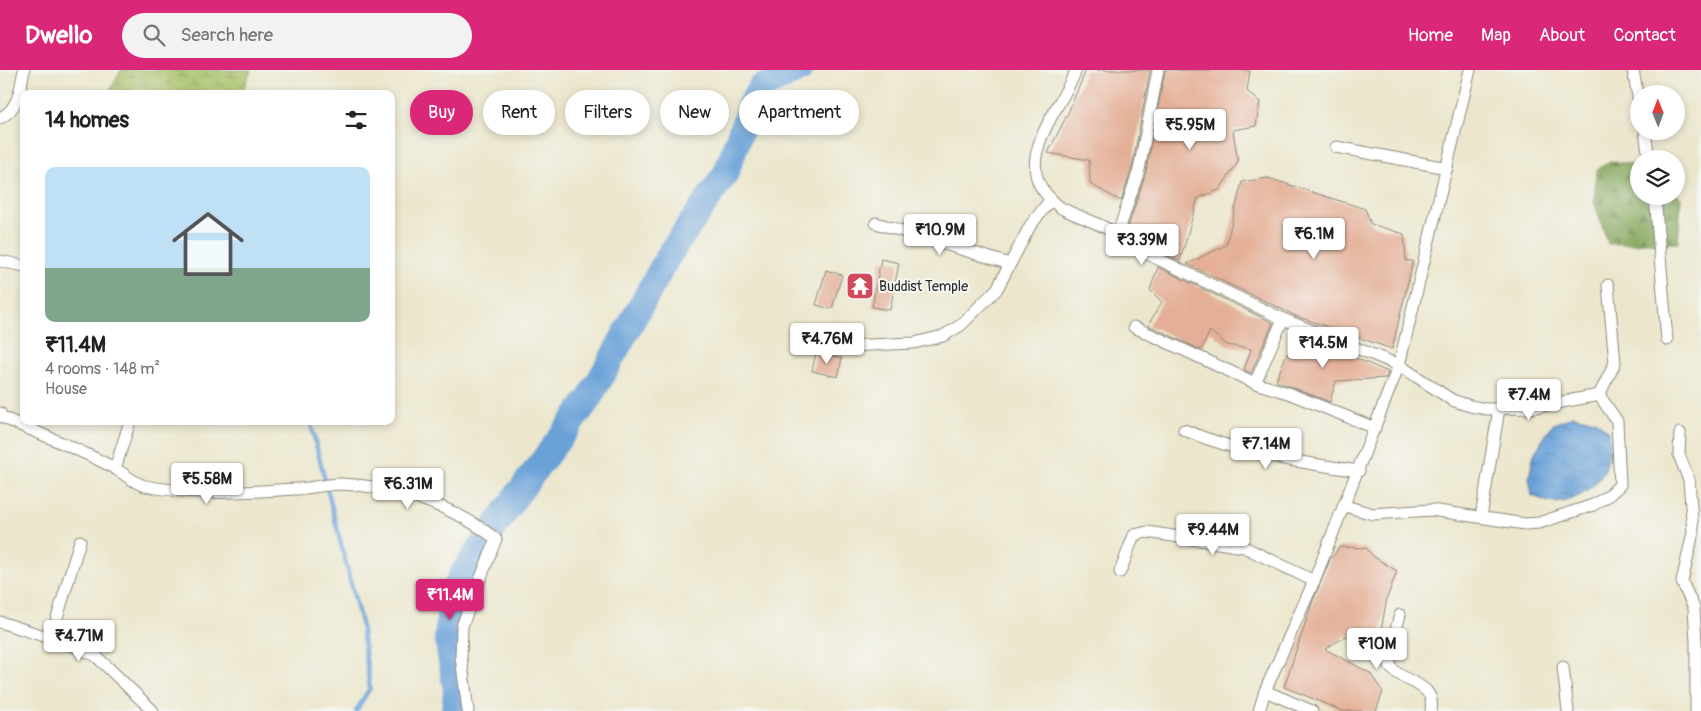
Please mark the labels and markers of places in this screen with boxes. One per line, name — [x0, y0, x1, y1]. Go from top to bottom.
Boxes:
pin: ₹5.95M — [1149, 108, 1231, 151]
pin: ₹10.9M — [899, 214, 981, 256]
pin: ₹6.1M — [1279, 218, 1349, 260]
pin: ₹3.39M — [1101, 224, 1183, 266]
temple icon: Buddist Temple — [845, 271, 875, 301]
place label: Buddist Temple — [879, 278, 968, 295]
pin: ₹4.76M — [786, 322, 868, 365]
pin: ₹14.5M — [1282, 326, 1364, 369]
pin: ₹7.4M — [1494, 378, 1564, 421]
pin: ₹7.14M — [1225, 428, 1307, 470]
pin: ₹5.58M — [166, 462, 248, 505]
pin: ₹6.31M — [367, 468, 449, 510]
pin: ₹9.44M — [1172, 514, 1254, 556]
pin: ₹11.4M — [409, 578, 491, 621]
pin: ₹4.71M — [38, 620, 120, 662]
pin: ₹10M — [1347, 628, 1407, 670]

